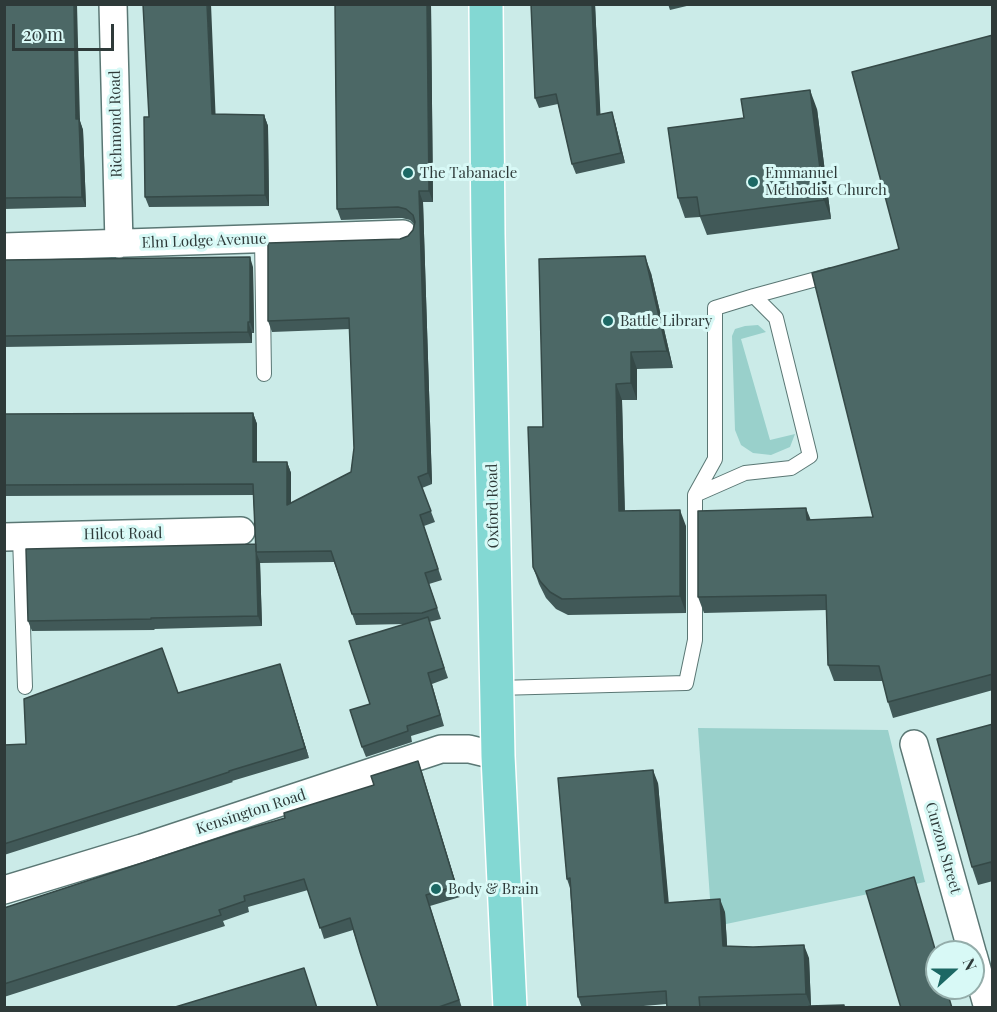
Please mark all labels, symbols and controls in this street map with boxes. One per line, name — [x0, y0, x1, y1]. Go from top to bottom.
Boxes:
scale bar — [15, 12, 117, 50]
text: 20 m — [23, 22, 63, 46]
street label: Richmond Road — [106, 70, 126, 178]
place label: The Tabanacle — [420, 164, 517, 182]
place label: Emmanuel Methodist Church — [765, 164, 887, 199]
marker: The Tabanacle — [401, 166, 415, 180]
marker: Emmanuel Methodist Church — [746, 175, 760, 189]
street label: Elm Lodge Avenue — [141, 230, 267, 252]
place label: Battle Library — [620, 312, 712, 330]
marker: Battle Library — [601, 314, 615, 328]
street label: Oxford Road — [483, 464, 503, 548]
street label: Hilcot Road — [84, 524, 162, 544]
street label: Kensington Road — [194, 786, 308, 838]
street label: Curzon Street — [921, 800, 965, 896]
place label: Body & Brain — [448, 880, 539, 898]
marker: Body & Brain — [429, 882, 443, 896]
north arrow — [925, 940, 985, 1000]
text: N — [959, 955, 982, 973]

